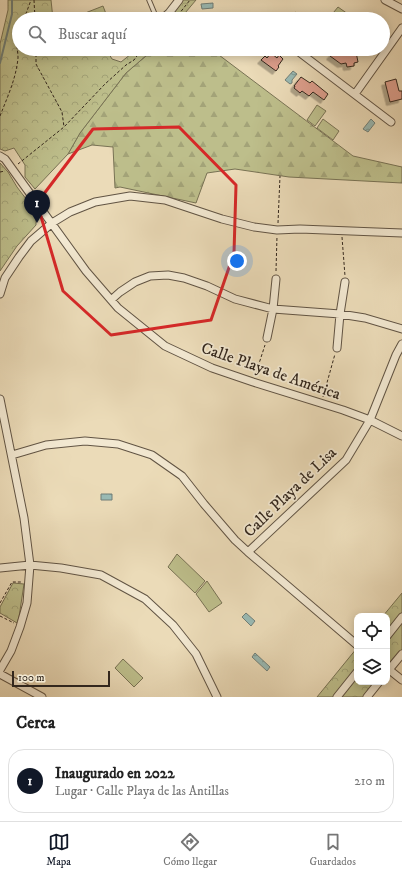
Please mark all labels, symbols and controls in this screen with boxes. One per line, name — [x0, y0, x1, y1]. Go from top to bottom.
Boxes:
search box — [12, 12, 390, 56]
icon: search — [26, 23, 48, 45]
text: Buscar aquí — [58, 25, 126, 44]
pin: 1 — [24, 190, 50, 223]
your location — [227, 251, 247, 271]
street label: Calle Playa de América — [199, 338, 344, 404]
street label: Calle Playa de Lisa — [239, 442, 341, 541]
map controls — [354, 613, 390, 685]
button: locate — [354, 613, 390, 649]
button: layers — [354, 649, 390, 685]
scale bar — [12, 669, 110, 688]
text: 100 m — [18, 671, 44, 685]
text: Cerca — [16, 712, 55, 734]
text: Inaugurado en 2022 — [55, 764, 175, 783]
text: 1 — [28, 773, 32, 789]
text: 210 m — [354, 773, 385, 789]
text: Lugar · Calle Playa de las Antillas — [55, 783, 229, 799]
tab: Mapa — [46, 831, 71, 869]
tab: Cómo llegar — [163, 831, 217, 869]
tab: Guardados — [309, 831, 356, 869]

